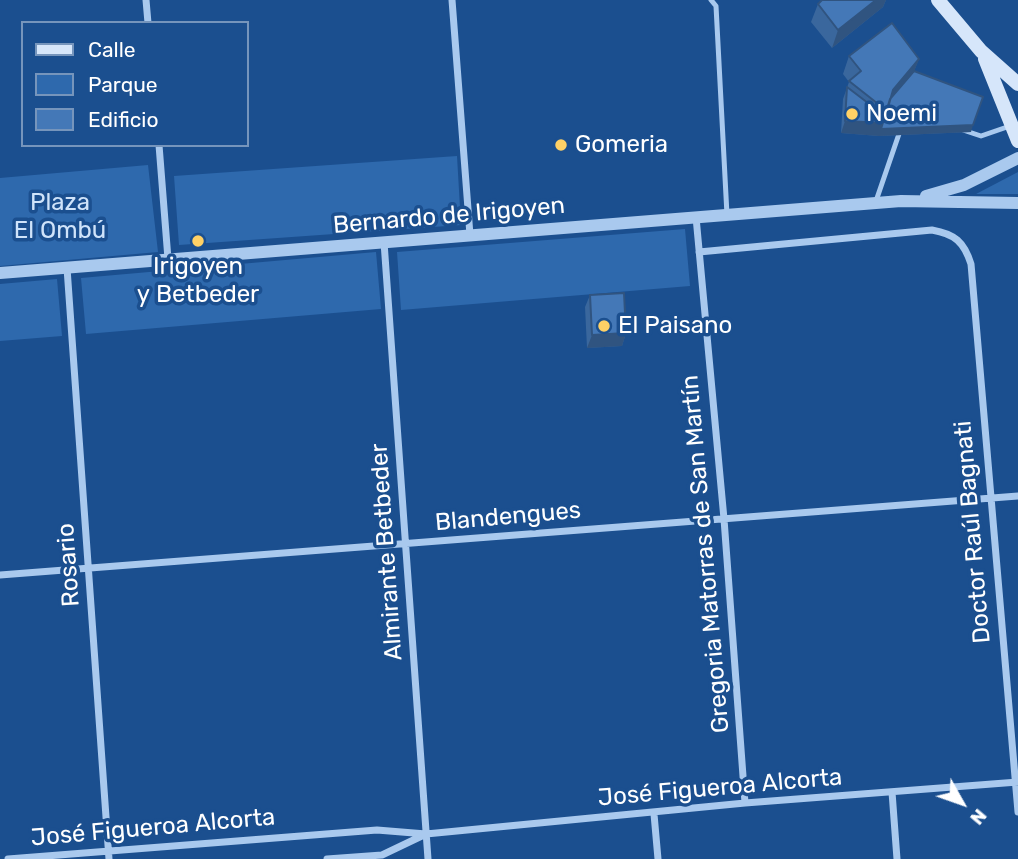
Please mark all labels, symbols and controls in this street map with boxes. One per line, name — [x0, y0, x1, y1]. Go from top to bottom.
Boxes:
legend — [21, 21, 248, 147]
text: Calle — [88, 37, 136, 62]
text: Parque — [88, 72, 158, 97]
place label: Noemi — [866, 100, 937, 128]
marker: Noemi — [844, 106, 860, 122]
text: Edificio — [88, 107, 158, 132]
place label: Gomeria — [575, 131, 668, 159]
marker: Gomeria — [553, 137, 569, 153]
park label: Plaza El Ombú — [14, 189, 106, 245]
street label: Bernardo de Irigoyen — [332, 192, 566, 240]
marker: Irigoyen y Betbeder — [190, 233, 206, 249]
place label: Irigoyen y Betbeder — [137, 253, 259, 309]
place label: El Paisano — [618, 312, 732, 340]
marker: El Paisano — [596, 318, 612, 334]
street label: Gregoria Matorras de San Martín — [676, 374, 736, 734]
street label: Doctor Raúl Bagnati — [949, 420, 997, 644]
street label: Almirante Betbeder — [365, 442, 409, 662]
street label: Blandengues — [434, 496, 582, 538]
street label: Rosario — [52, 522, 86, 608]
street label: José Figueroa Alcorta — [597, 763, 843, 813]
north arrow — [927, 768, 997, 838]
street label: José Figueroa Alcorta — [30, 803, 276, 853]
text: N — [965, 804, 992, 829]

